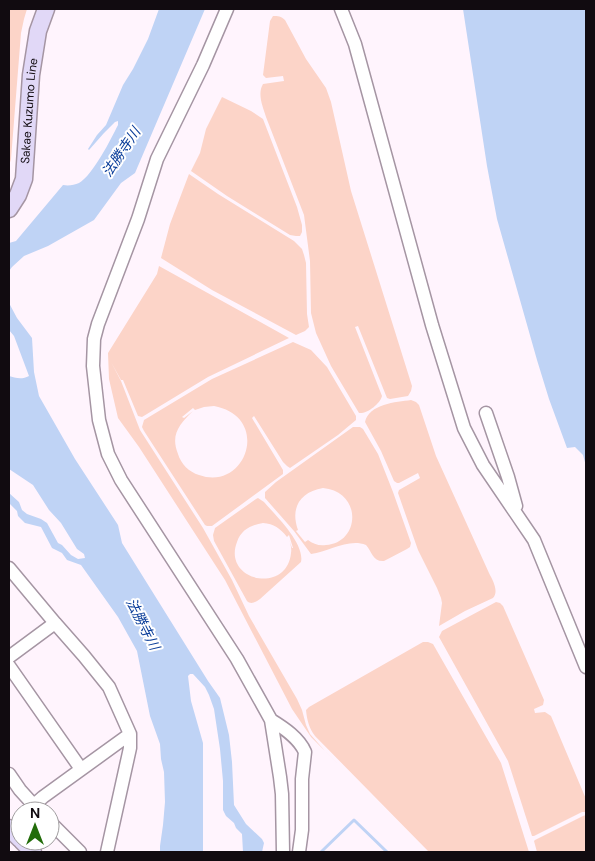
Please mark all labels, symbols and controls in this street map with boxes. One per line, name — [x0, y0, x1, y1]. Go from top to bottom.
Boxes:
street label: Sakae Kuzumo Line — [17, 57, 42, 164]
water label: 法勝寺川 — [98, 122, 145, 180]
water label: 法勝寺川 — [122, 595, 165, 655]
north arrow — [10, 801, 60, 851]
text: N — [30, 804, 40, 822]

